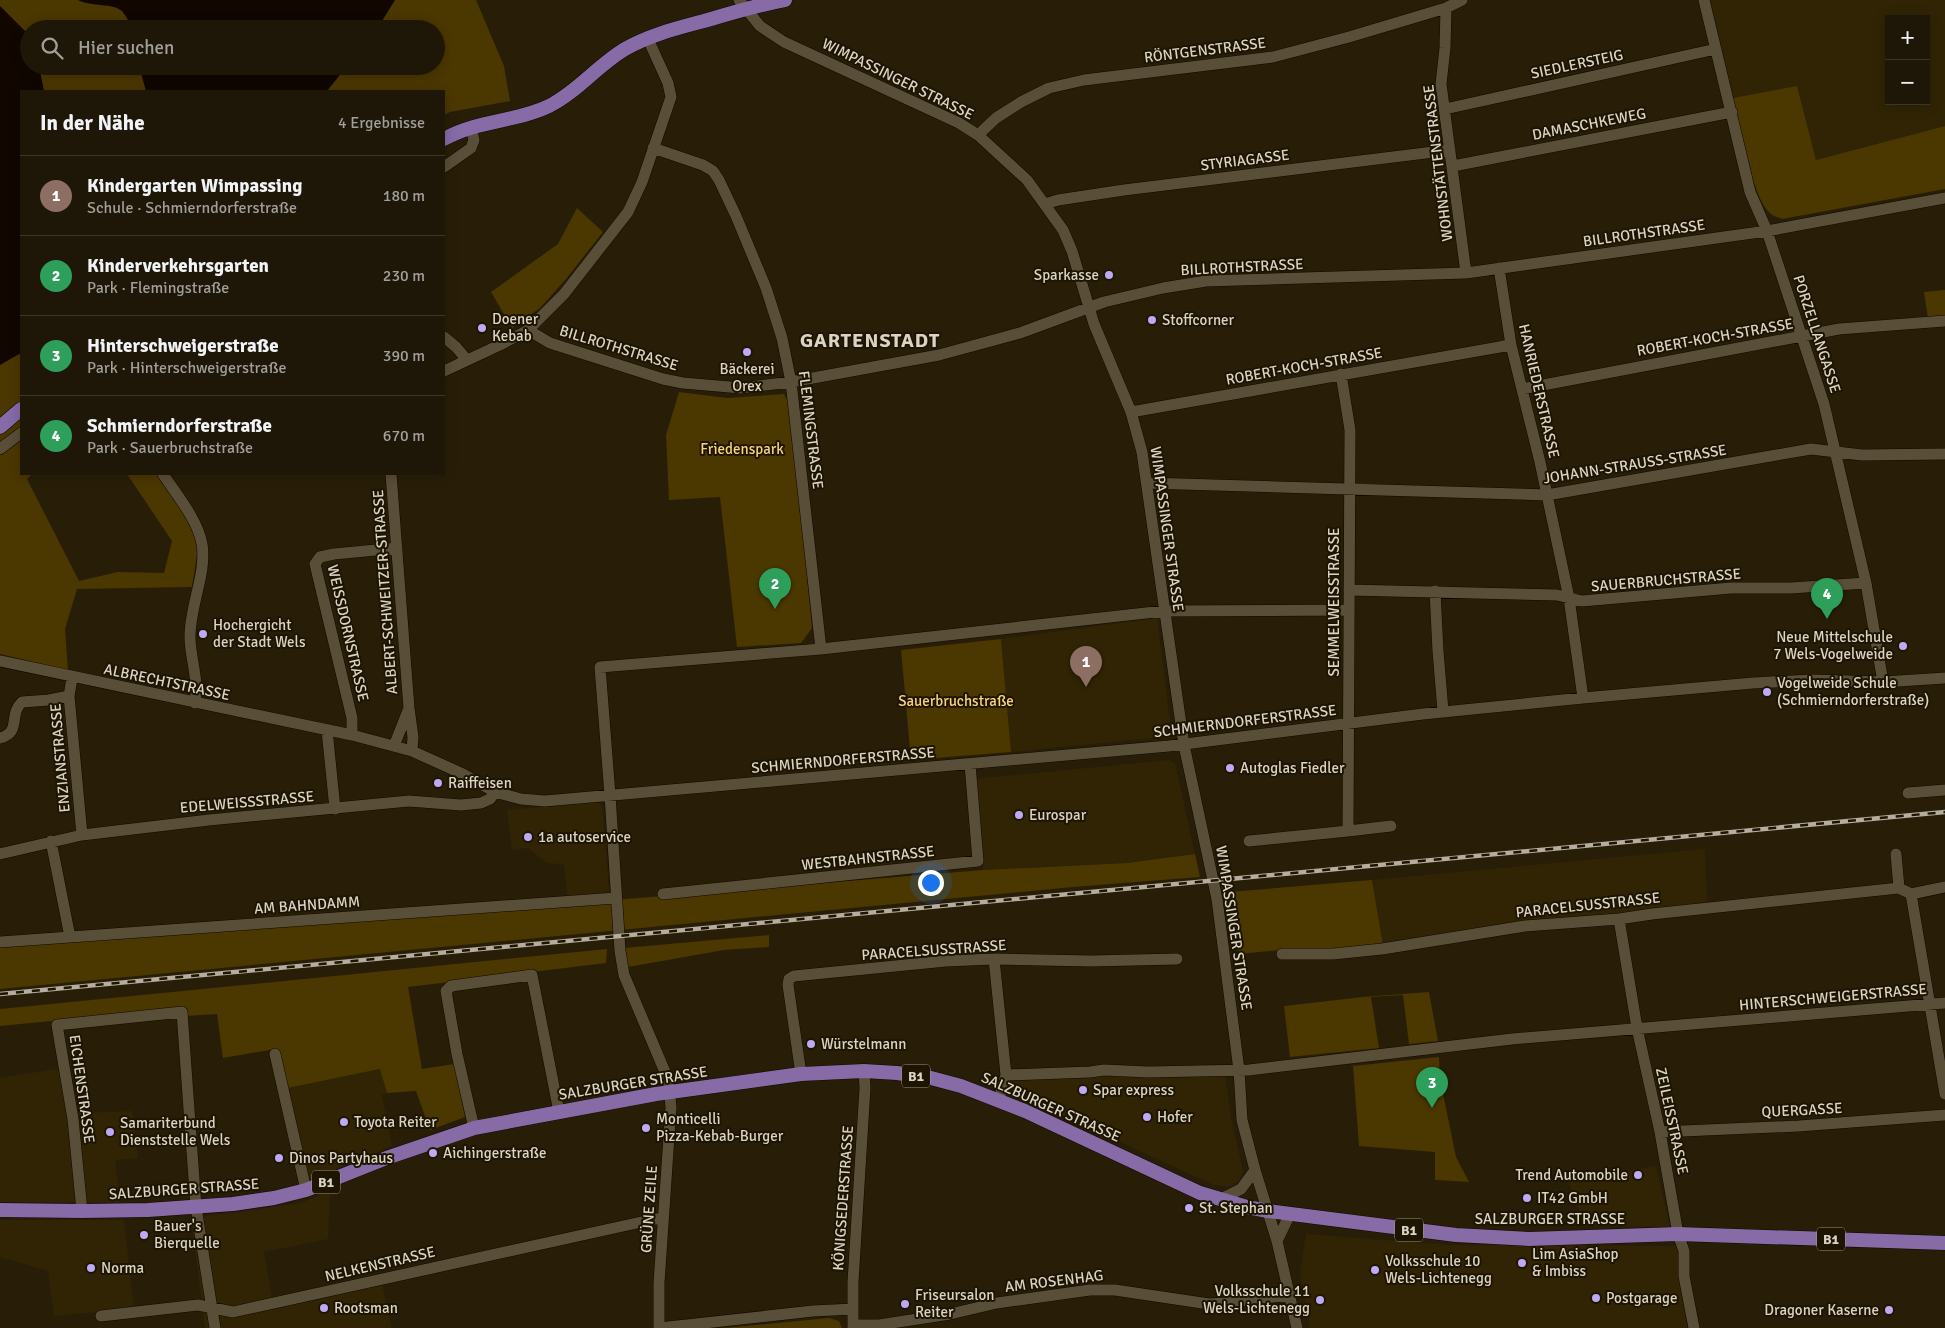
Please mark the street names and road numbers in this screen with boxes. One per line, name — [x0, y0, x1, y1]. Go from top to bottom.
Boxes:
street label: WIMPASSINGER STRASSE — [819, 34, 977, 124]
street label: RÖNTGENSTRASSE — [1143, 34, 1267, 66]
street label: SIEDLERSTEIG — [1529, 45, 1625, 83]
street label: WOHNSTÄTTENSTRASSE — [1419, 83, 1457, 243]
street label: DAMASCHKEWEG — [1531, 104, 1647, 144]
street label: STYRIAGASSE — [1200, 146, 1290, 174]
street label: BILLROTHSTRASSE — [1582, 216, 1706, 250]
street label: BILLROTHSTRASSE — [1180, 255, 1304, 279]
street label: PORZELLANGASSE — [1789, 273, 1845, 395]
street label: ROBERT-KOCH-STRASSE — [1635, 314, 1795, 360]
street label: BILLROTHSTRASSE — [557, 321, 681, 375]
street label: HANRIEDERSTRASSE — [1515, 322, 1563, 460]
street label: ROBERT-KOCH-STRASSE — [1224, 343, 1384, 389]
street label: FLEMINGSTRASSE — [795, 370, 827, 490]
street label: JOHANN-STRAUSS-STRASSE — [1542, 441, 1728, 487]
street label: WIMPASSINGER STRASSE — [1147, 445, 1187, 613]
street label: ALBERT-SCHWEITZER-STRASSE — [369, 489, 401, 695]
street label: SEMMELWEISSTRASSE — [1325, 527, 1343, 677]
street label: WEISSDORNSTRASSE — [324, 563, 372, 703]
street label: SAUERBRUCHSTRASSE — [1590, 564, 1742, 596]
street label: ALBRECHTSTRASSE — [102, 660, 232, 704]
street label: SCHMIERNDORFERSTRASSE — [1152, 701, 1338, 741]
street label: ENZIANSTRASSE — [46, 703, 74, 813]
street label: SCHMIERNDORFERSTRASSE — [750, 743, 936, 777]
street label: EDELWEISSSTRASSE — [179, 787, 315, 817]
street label: WESTBAHNSTRASSE — [801, 842, 935, 874]
street label: WIMPASSINGER STRASSE — [1212, 844, 1256, 1012]
street label: PARACELSUSSTRASSE — [1515, 888, 1661, 922]
street label: AM BAHNDAMM — [253, 892, 361, 918]
street label: PARACELSUSSTRASSE — [861, 936, 1007, 964]
street label: HINTERSCHWEIGERSTRASSE — [1738, 980, 1928, 1014]
street label: EICHENSTRASSE — [65, 1034, 99, 1144]
street label: SALZBURGER STRASSE — [557, 1062, 709, 1104]
road number: B1 — [902, 1064, 930, 1088]
street label: ZEILEISSTRASSE — [1652, 1066, 1692, 1176]
street label: SALZBURGER STRASSE — [979, 1068, 1123, 1146]
street label: QUERGASSE — [1761, 1099, 1843, 1121]
street label: KÖNIGSEDERSTRASSE — [829, 1125, 857, 1271]
street label: GRÜNE ZEILE — [637, 1165, 661, 1253]
road number: B1 — [312, 1170, 340, 1194]
street label: SALZBURGER STRASSE — [108, 1175, 260, 1203]
street label: SALZBURGER STRASSE — [1475, 1210, 1625, 1228]
road number: B1 — [1395, 1218, 1423, 1242]
road number: B1 — [1817, 1228, 1845, 1250]
street label: NELKENSTRASSE — [323, 1243, 437, 1285]
street label: AM ROSENHAG — [1004, 1266, 1104, 1296]

